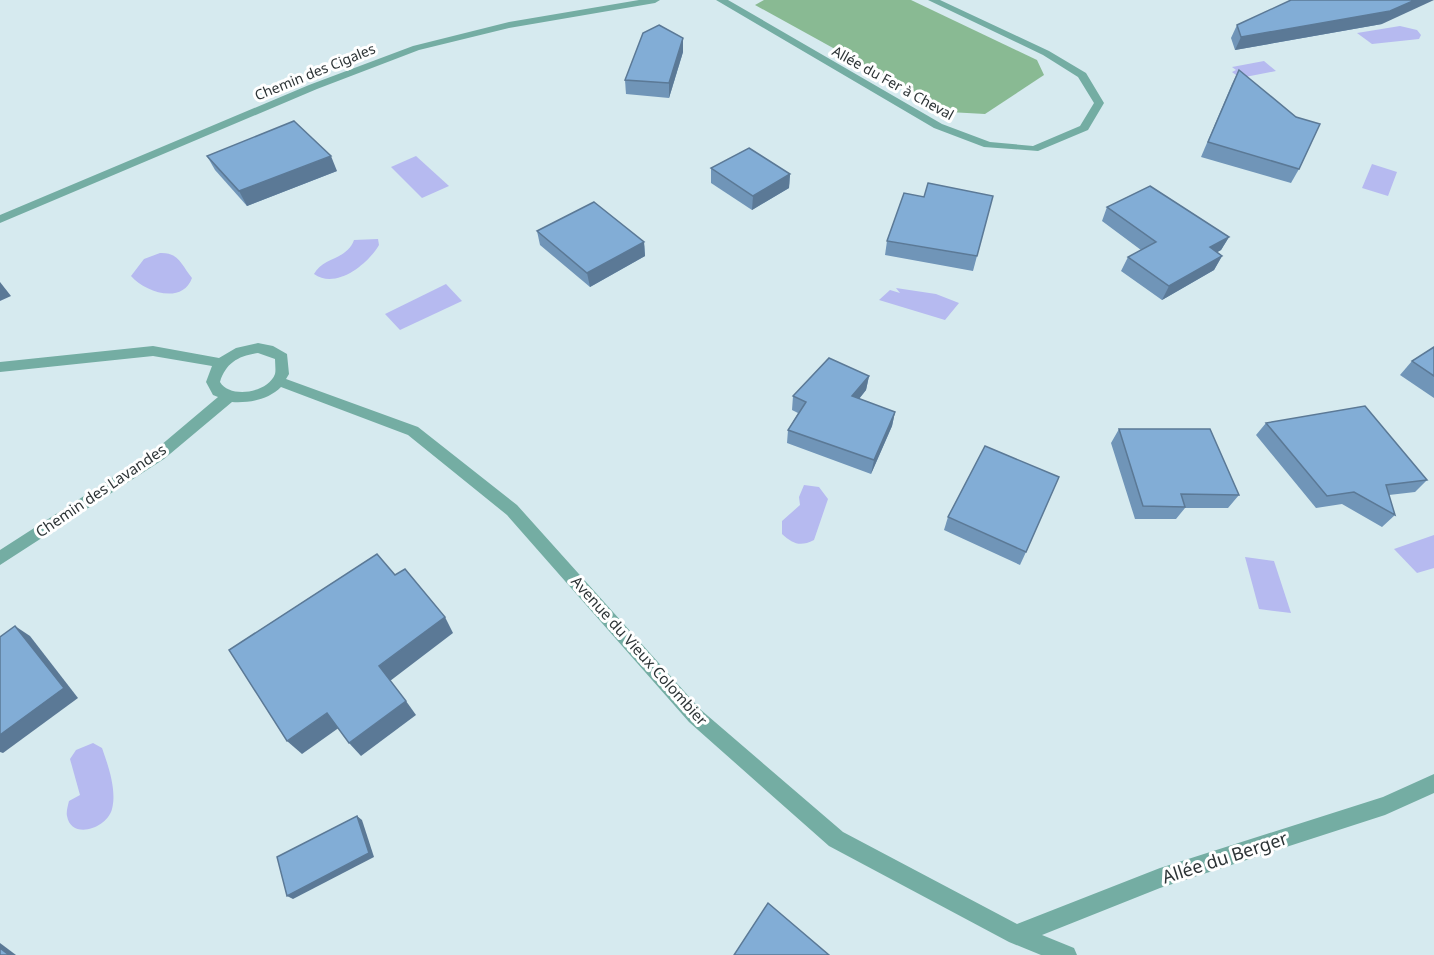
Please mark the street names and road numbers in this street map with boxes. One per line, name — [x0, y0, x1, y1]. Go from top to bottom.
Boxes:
street label: Chemin des Cigales — [252, 39, 378, 104]
street label: Allée du Fer à Cheval — [829, 41, 957, 124]
street label: Chemin des Lavandes — [31, 439, 170, 541]
street label: Avenue du Vieux Colombier — [567, 571, 712, 729]
street label: Allée du Berger — [1159, 825, 1291, 889]

